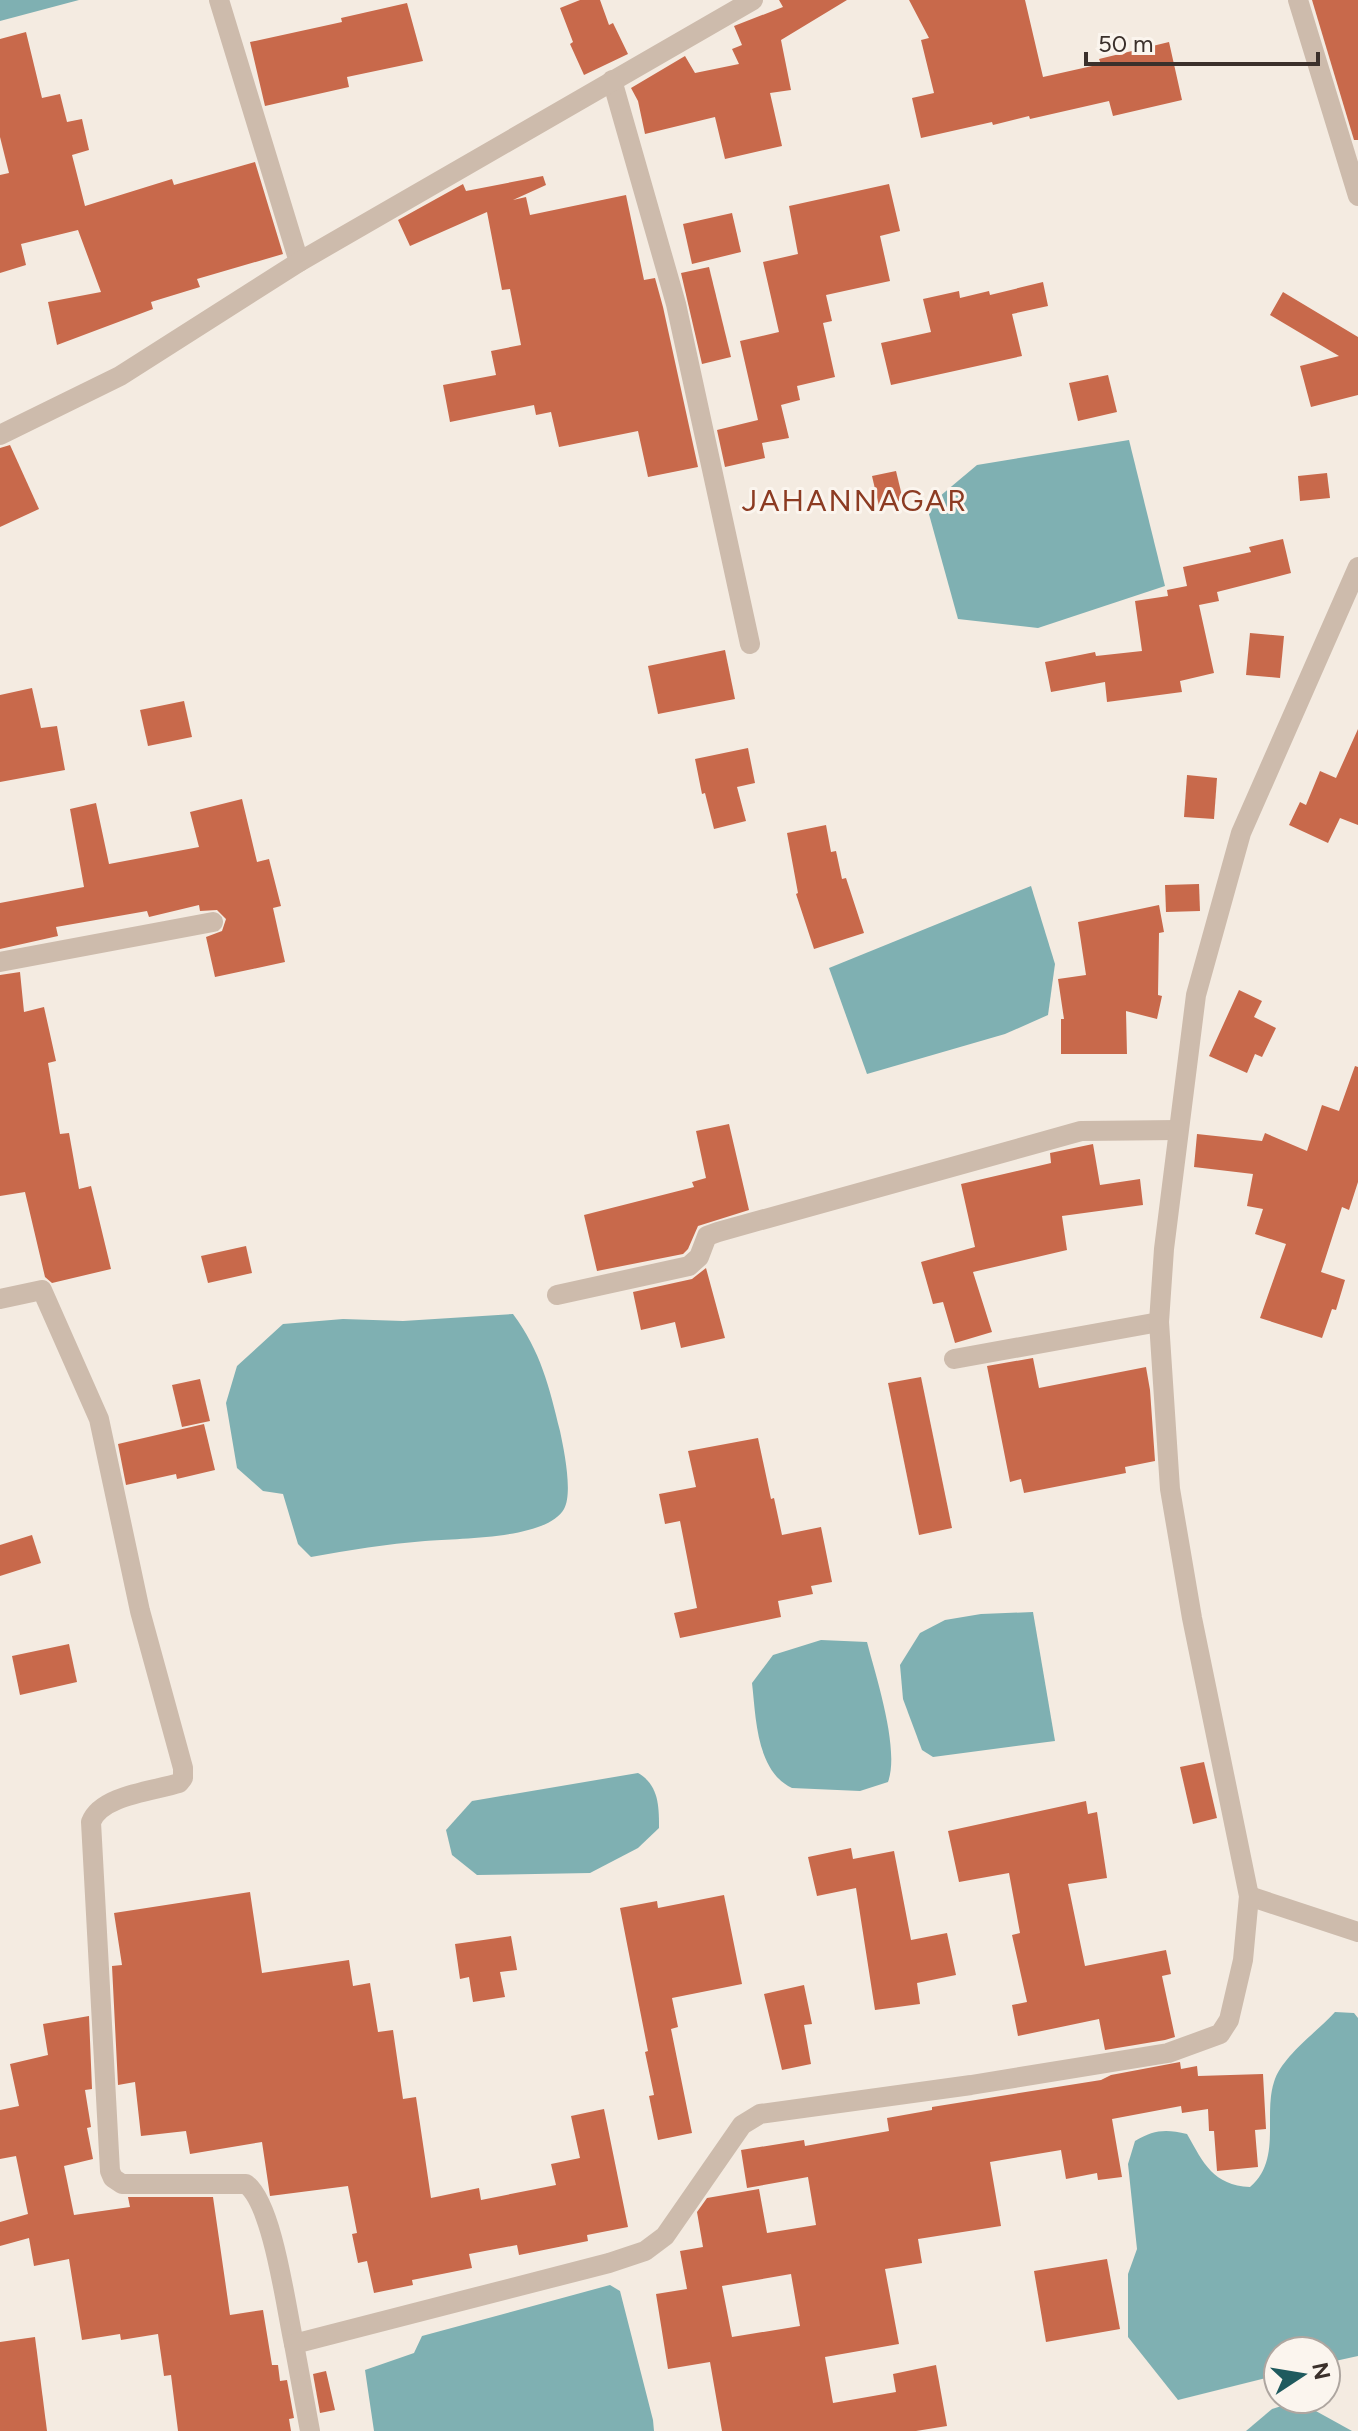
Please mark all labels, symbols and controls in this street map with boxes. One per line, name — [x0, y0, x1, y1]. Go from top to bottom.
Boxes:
scale bar — [1086, 16, 1318, 66]
text: 50 m — [1098, 29, 1154, 58]
district label: JAHANNAGAR — [742, 482, 968, 519]
north arrow — [1262, 2335, 1342, 2415]
text: N — [1306, 2360, 1336, 2382]

